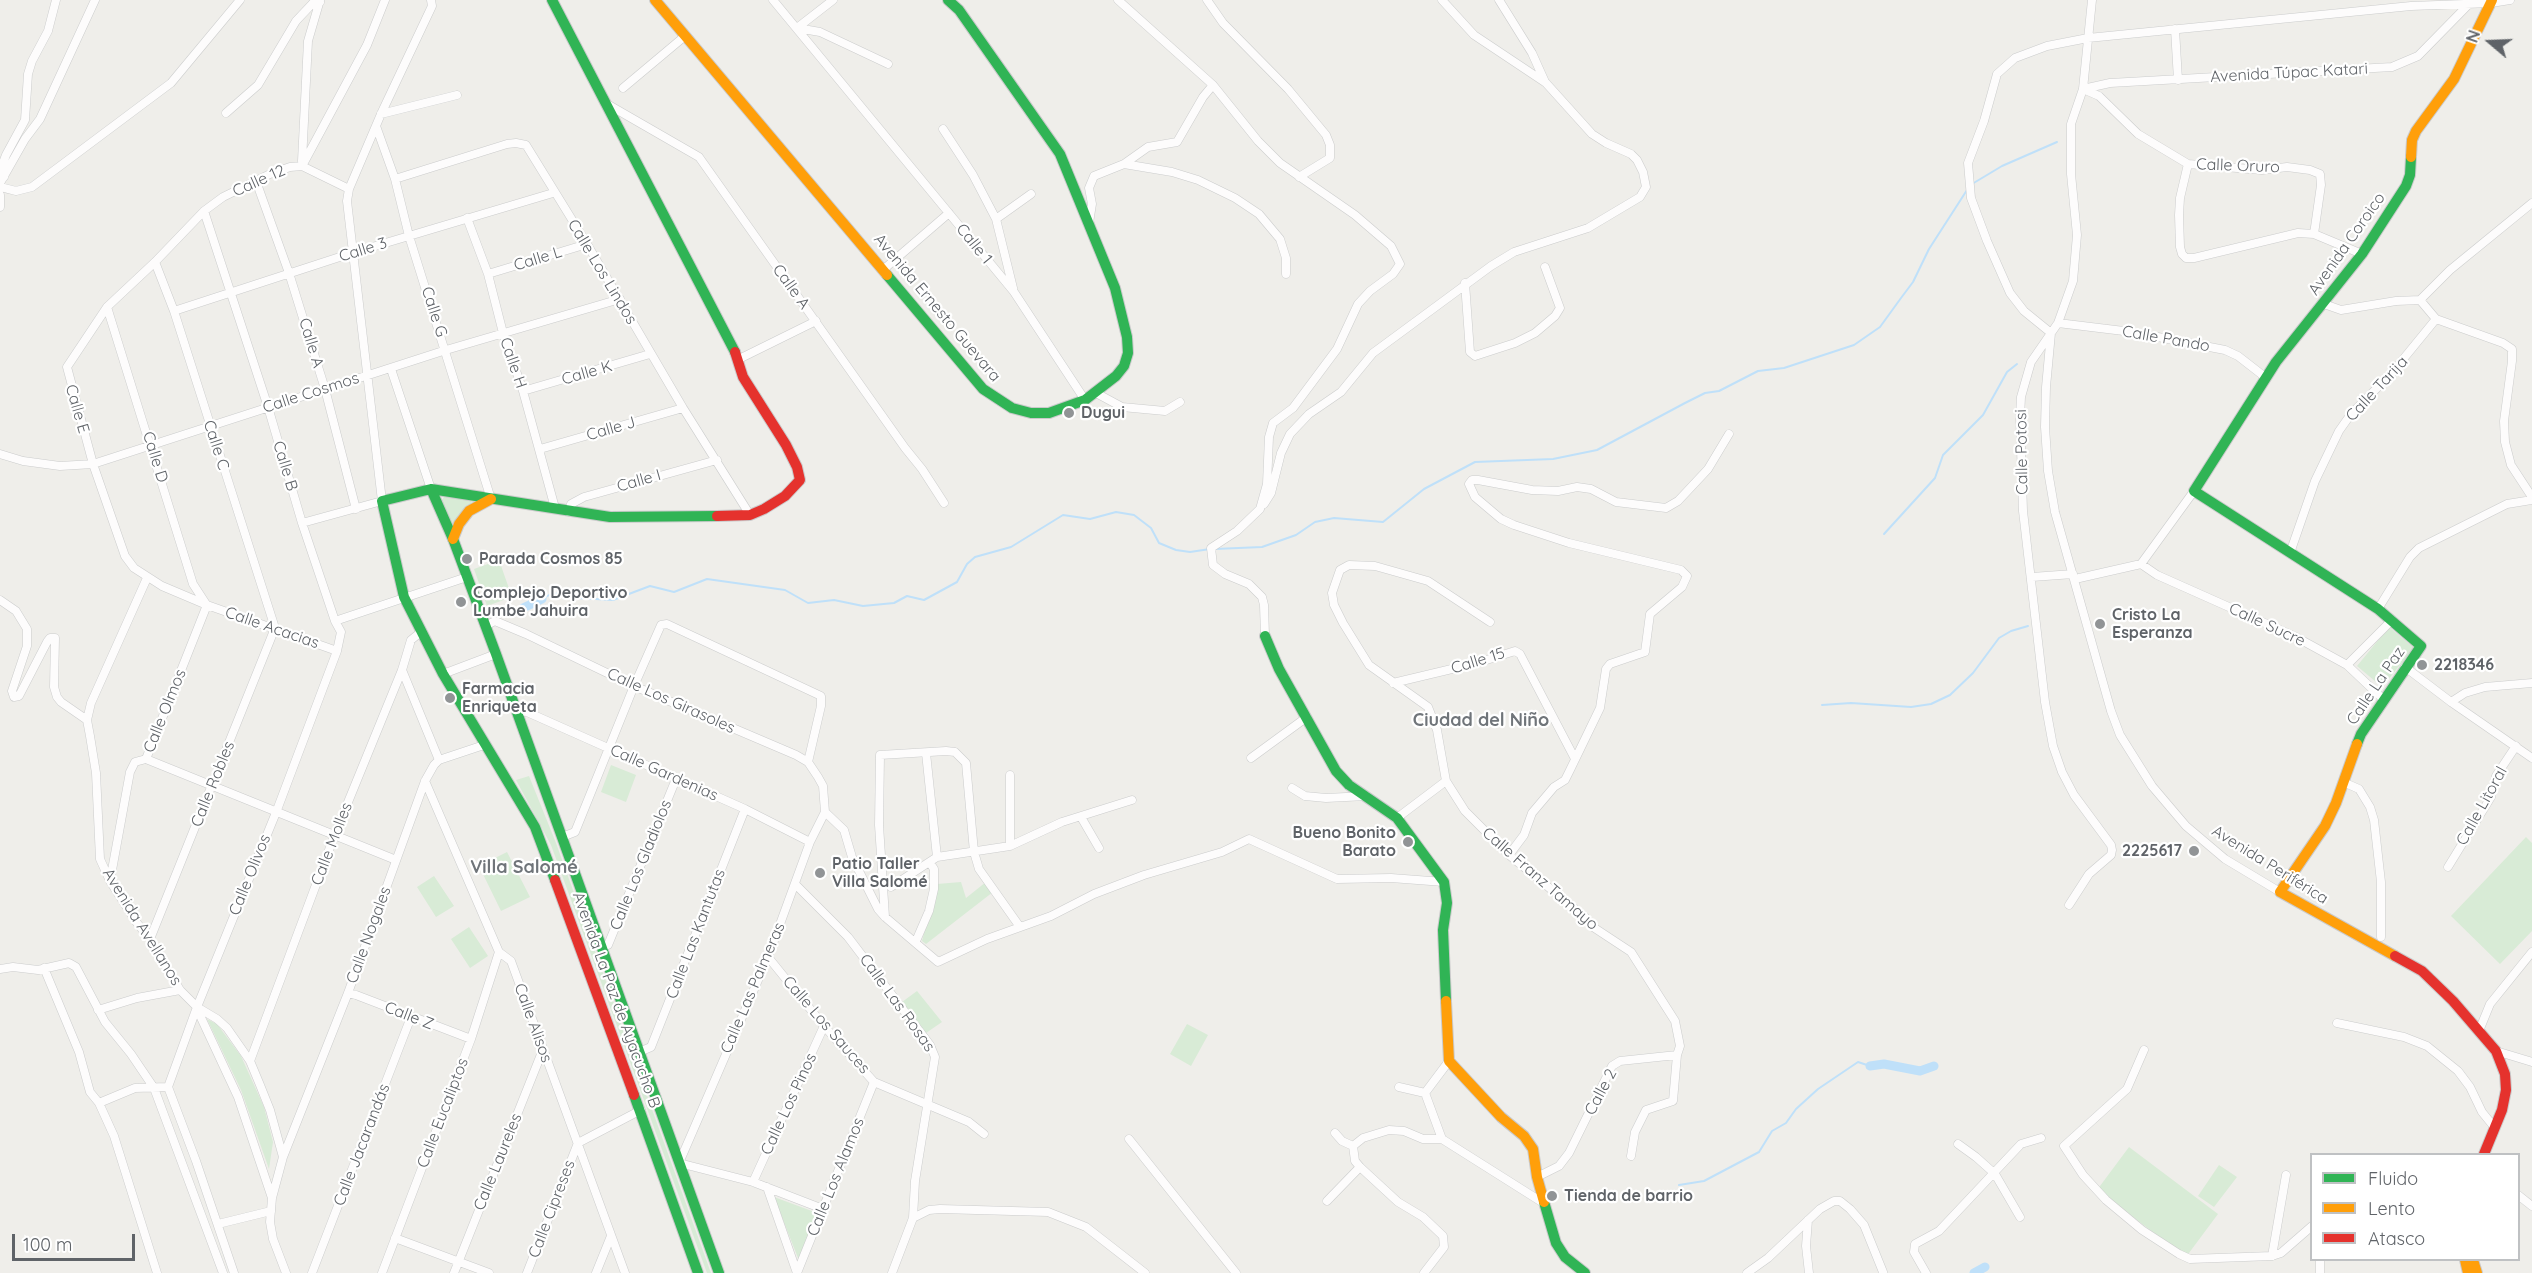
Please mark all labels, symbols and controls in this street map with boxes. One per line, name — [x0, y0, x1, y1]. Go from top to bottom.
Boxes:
north arrow — [2460, 12, 2520, 72]
text: N — [2462, 27, 2484, 45]
street label: Avenida Túpac Katari — [2210, 59, 2368, 87]
street label: Calle Oruro — [2196, 155, 2280, 177]
street label: Calle 12 — [230, 161, 288, 201]
street label: Avenida Coroico — [2305, 189, 2389, 299]
street label: Calle Los Lindos — [563, 216, 641, 328]
street label: Calle 1 — [952, 220, 996, 268]
street label: Avenida Ernesto Guevara — [869, 230, 1005, 386]
street label: Calle 3 — [337, 234, 389, 266]
street label: Calle L — [512, 243, 564, 275]
street label: Calle A — [768, 261, 814, 313]
street label: Calle G — [417, 284, 451, 340]
street label: Calle A — [294, 316, 328, 370]
street label: Calle Pando — [2121, 322, 2211, 356]
street label: Calle H — [495, 335, 531, 391]
street label: Calle Tarija — [2342, 352, 2412, 426]
street label: Calle K — [560, 357, 614, 389]
street label: Calle Cosmos — [260, 368, 362, 418]
street label: Calle E — [61, 382, 93, 436]
place label: Dugui — [1081, 403, 1125, 423]
marker: Dugui — [1062, 406, 1076, 420]
street label: Calle Potosi — [2012, 409, 2032, 495]
street label: Calle J — [584, 413, 638, 445]
street label: Calle C — [199, 418, 233, 472]
street label: Calle D — [138, 429, 172, 485]
street label: Calle B — [268, 439, 302, 493]
street label: Calle I — [615, 466, 663, 496]
place label: Parada Cosmos 85 — [479, 549, 623, 569]
marker: Parada Cosmos 85 — [460, 552, 474, 566]
place label: Complejo Deportivo Lumbe Jahuira — [473, 583, 627, 621]
marker: Complejo Deportivo Lumbe Jahuira — [454, 595, 468, 609]
street label: Calle Sucre — [2226, 599, 2308, 651]
street label: Calle Acacias — [223, 603, 321, 653]
place label: Cristo La Esperanza — [2112, 605, 2192, 643]
marker: Cristo La Esperanza — [2093, 617, 2107, 631]
street label: Calle La Paz — [2343, 643, 2409, 729]
street label: Calle 15 — [1449, 644, 1507, 678]
place label: 2218346 — [2434, 655, 2494, 675]
marker: 2218346 — [2415, 658, 2429, 672]
street label: Calle Los Girasoles — [604, 664, 738, 738]
street label: Calle Olmos — [140, 666, 190, 756]
place label: Farmacia Enriqueta — [462, 679, 537, 717]
marker: Farmacia Enriqueta — [443, 691, 457, 705]
district label: Ciudad del Niño — [1413, 710, 1549, 732]
street label: Calle Robles — [187, 738, 239, 830]
street label: Calle Gardenias — [607, 741, 721, 805]
street label: Calle Litoral — [2453, 763, 2511, 849]
street label: Calle Los Gladiolos — [606, 797, 676, 933]
street label: Calle Molles — [307, 800, 357, 888]
street label: Avenida Periférica — [2208, 821, 2332, 909]
place label: Bueno Bonito Barato — [1292, 823, 1396, 861]
street label: Calle Franz Tamayo — [1478, 823, 1602, 935]
street label: Calle Olivos — [225, 832, 275, 918]
marker: Bueno Bonito Barato — [1401, 835, 1415, 849]
place label: 2225617 — [2122, 841, 2182, 861]
marker: 2225617 — [2187, 844, 2201, 858]
place label: Patio Taller Villa Salomé — [832, 854, 928, 892]
district label: Villa Salomé — [470, 857, 578, 879]
street label: Avenida Avellanos — [98, 865, 186, 989]
street label: Calle Las Kantutas — [662, 866, 730, 1002]
marker: Patio Taller Villa Salomé — [813, 866, 827, 880]
street label: Calle Nogales — [343, 884, 395, 986]
street label: Avenida La Paz de Ayacucho B — [568, 889, 664, 1111]
street label: Calle Las Palmeras — [717, 920, 789, 1056]
street label: Calle Las Rosas — [855, 950, 939, 1056]
street label: Calle Los Sauces — [778, 972, 874, 1078]
street label: Calle Alisos — [510, 981, 556, 1065]
street label: Calle Z — [382, 998, 436, 1034]
street label: Calle Los Pinos — [757, 1050, 821, 1158]
street label: Calle Eucaliptos — [413, 1055, 473, 1171]
street label: Calle 2 — [1581, 1066, 1621, 1118]
street label: Calle Jacarandás — [330, 1081, 394, 1209]
street label: Calle Laureles — [470, 1111, 526, 1213]
street label: Calle Los Alamos — [803, 1115, 869, 1239]
legend — [2310, 1153, 2520, 1261]
street label: Calle Cipreses — [525, 1157, 579, 1261]
text: Fluido — [2368, 1167, 2418, 1190]
place label: Tienda de barrio — [1564, 1186, 1693, 1206]
marker: Tienda de barrio — [1545, 1189, 1559, 1203]
text: Lento — [2368, 1197, 2415, 1220]
scale bar — [15, 1222, 138, 1260]
text: Atasco — [2368, 1227, 2425, 1250]
text: 100 m — [23, 1233, 72, 1256]

